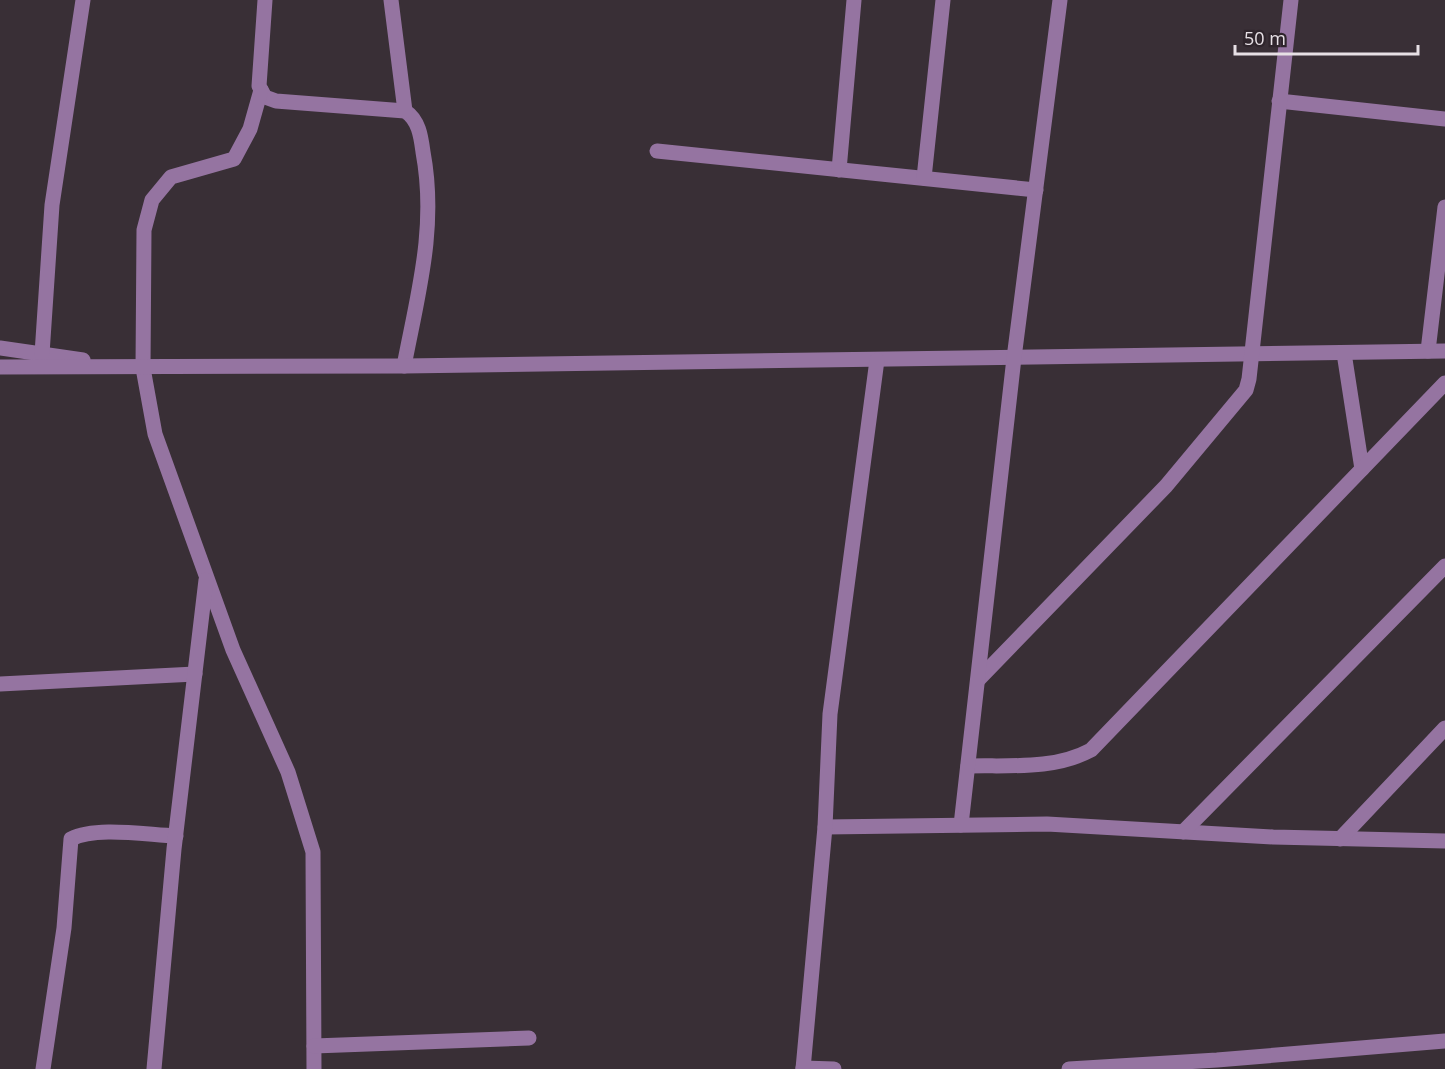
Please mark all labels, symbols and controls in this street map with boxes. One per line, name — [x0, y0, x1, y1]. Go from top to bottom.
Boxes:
scale bar — [1235, 18, 1418, 56]
text: 50 m — [1244, 26, 1286, 50]

